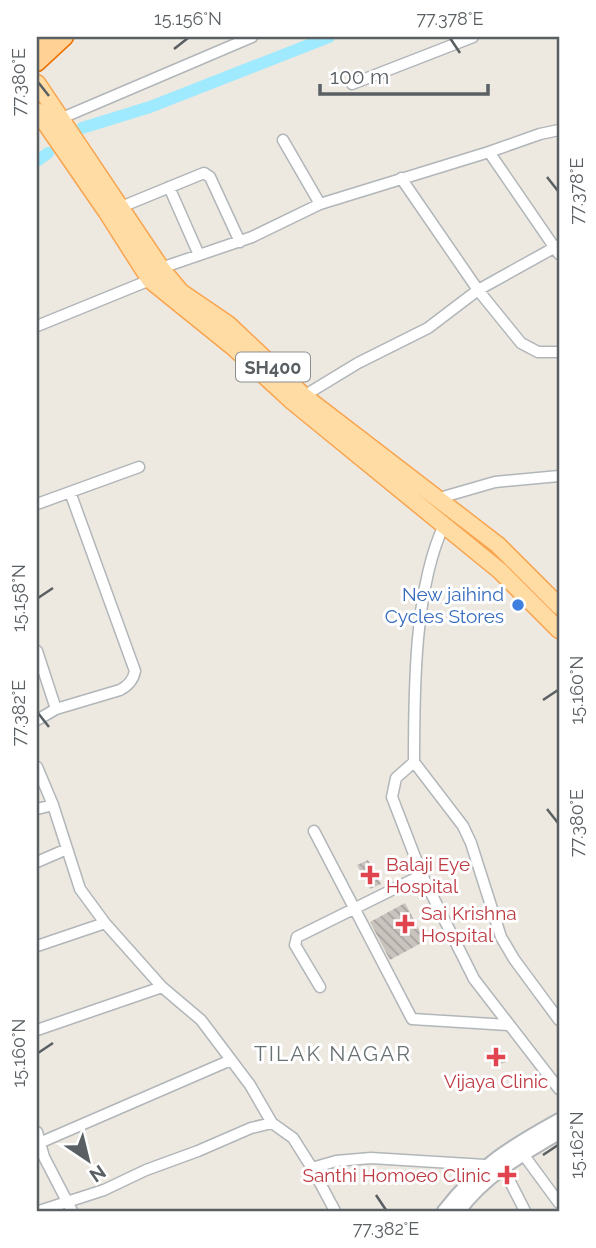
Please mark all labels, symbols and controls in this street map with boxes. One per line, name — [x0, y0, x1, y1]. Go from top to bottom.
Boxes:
text: 15.156°N — [154, 8, 222, 29]
text: 77.378°E — [416, 8, 484, 29]
text: 77.380°E — [8, 48, 29, 116]
scale bar — [320, 52, 488, 96]
text: 100 m — [330, 64, 389, 89]
text: 77.378°E — [566, 157, 587, 225]
road number: SH400 — [236, 352, 310, 382]
text: 15.158°N — [8, 564, 29, 632]
place label: New jaihind Cycles Stores — [385, 583, 504, 627]
marker: New jaihind Cycles Stores — [510, 597, 526, 613]
text: 15.160°N — [566, 656, 587, 724]
text: 77.382°E — [8, 680, 29, 746]
text: 77.380°E — [566, 789, 587, 857]
place label: Balaji Eye Hospital — [386, 853, 470, 897]
marker: Balaji Eye Hospital — [360, 865, 380, 885]
place label: Sai Krishna Hospital — [421, 902, 517, 946]
marker: Sai Krishna Hospital — [395, 914, 415, 934]
text: 15.160°N — [8, 1019, 29, 1087]
district label: TILAK NAGAR — [254, 1041, 412, 1066]
marker: Vijaya Clinic — [486, 1047, 506, 1067]
place label: Vijaya Clinic — [444, 1070, 548, 1092]
text: 15.162°N — [566, 1111, 587, 1179]
north arrow — [52, 1126, 122, 1196]
text: N — [86, 1161, 110, 1187]
place label: Santhi Homoeo Clinic — [302, 1164, 491, 1186]
marker: Santhi Homoeo Clinic — [497, 1165, 517, 1185]
text: 77.382°E — [353, 1218, 419, 1239]

